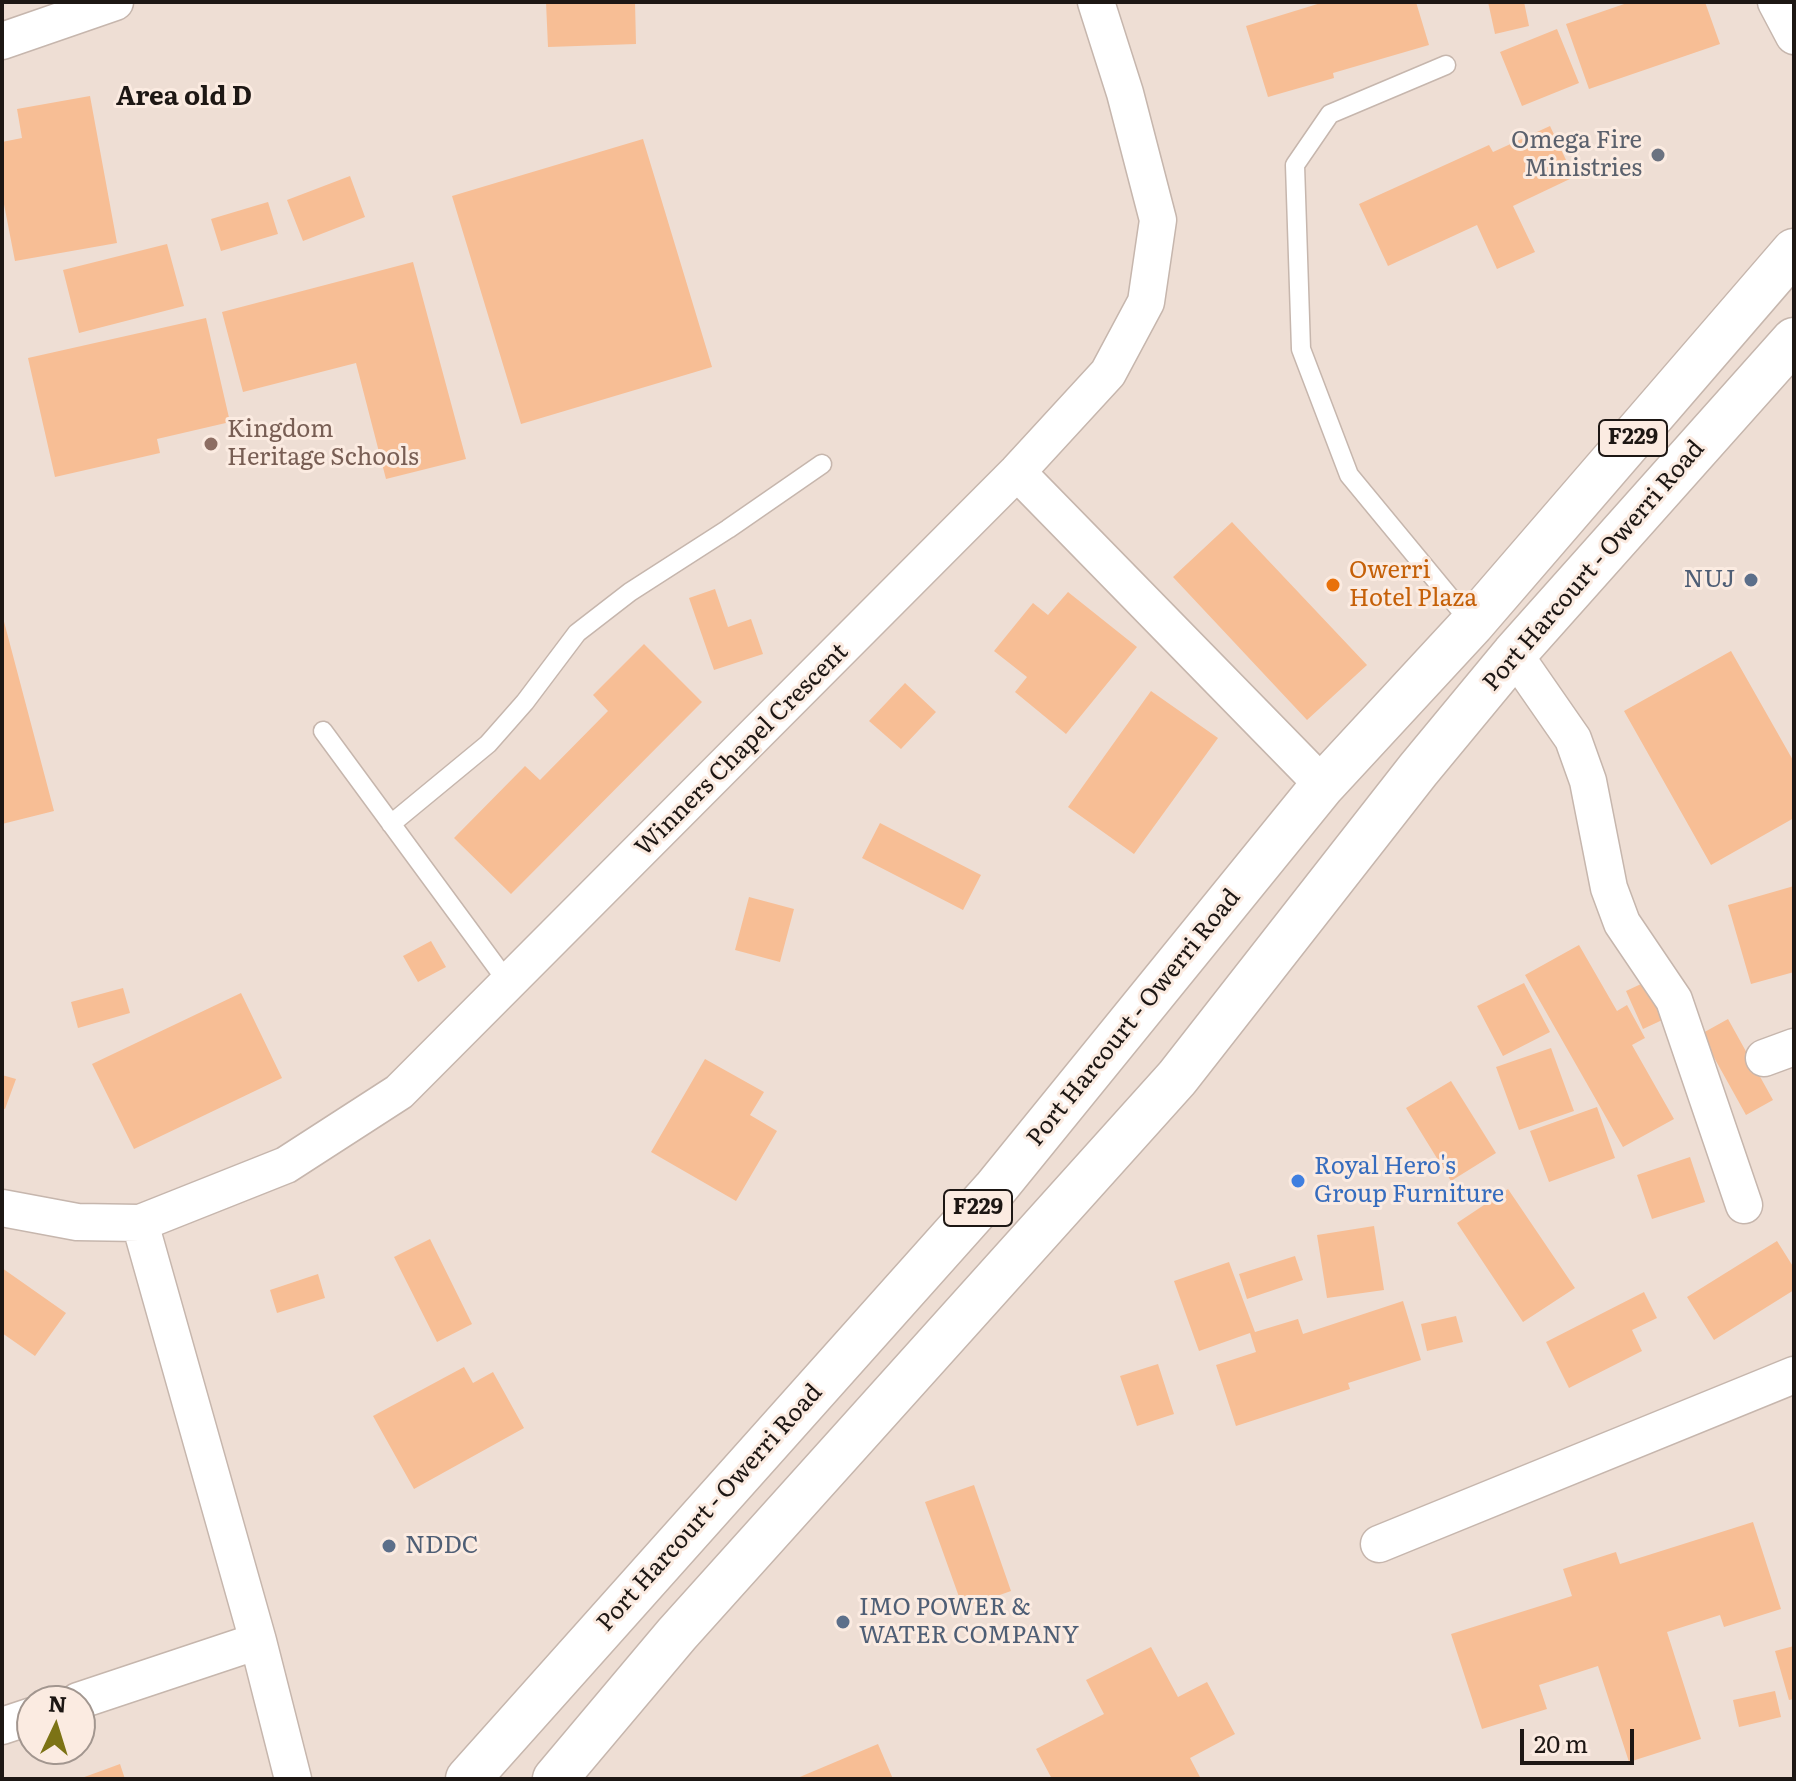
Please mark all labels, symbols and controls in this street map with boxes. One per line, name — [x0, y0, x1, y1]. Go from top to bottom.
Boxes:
district label: Area old D — [116, 81, 252, 113]
place label: Omega Fire Ministries — [1511, 127, 1642, 183]
marker: Omega Fire Ministries — [1649, 146, 1667, 164]
place label: Kingdom Heritage Schools — [227, 416, 419, 472]
road number: F229 — [1599, 420, 1667, 456]
marker: Kingdom Heritage Schools — [202, 435, 220, 453]
street label: Port Harcourt - Owerri Road — [1477, 435, 1711, 697]
place label: Owerri Hotel Plaza — [1349, 557, 1477, 613]
place label: NUJ — [1684, 566, 1735, 594]
marker: NUJ — [1742, 571, 1760, 589]
marker: Owerri Hotel Plaza — [1324, 576, 1342, 594]
street label: Winners Chapel Crescent — [630, 638, 854, 862]
street label: Port Harcourt - Owerri Road — [1021, 884, 1247, 1152]
place label: Royal Hero's Group Furniture — [1314, 1153, 1504, 1209]
marker: Royal Hero's Group Furniture — [1289, 1172, 1307, 1190]
road number: F229 — [944, 1190, 1012, 1226]
street label: Port Harcourt - Owerri Road — [591, 1378, 829, 1638]
place label: NDDC — [405, 1532, 479, 1560]
marker: NDDC — [380, 1537, 398, 1555]
place label: IMO POWER & WATER COMPANY — [859, 1594, 1079, 1650]
marker: IMO POWER & WATER COMPANY — [834, 1613, 852, 1631]
north arrow — [16, 1685, 96, 1765]
text: N — [47, 1685, 68, 1720]
scale bar — [1524, 1713, 1638, 1763]
text: 20 m — [1534, 1725, 1588, 1760]

